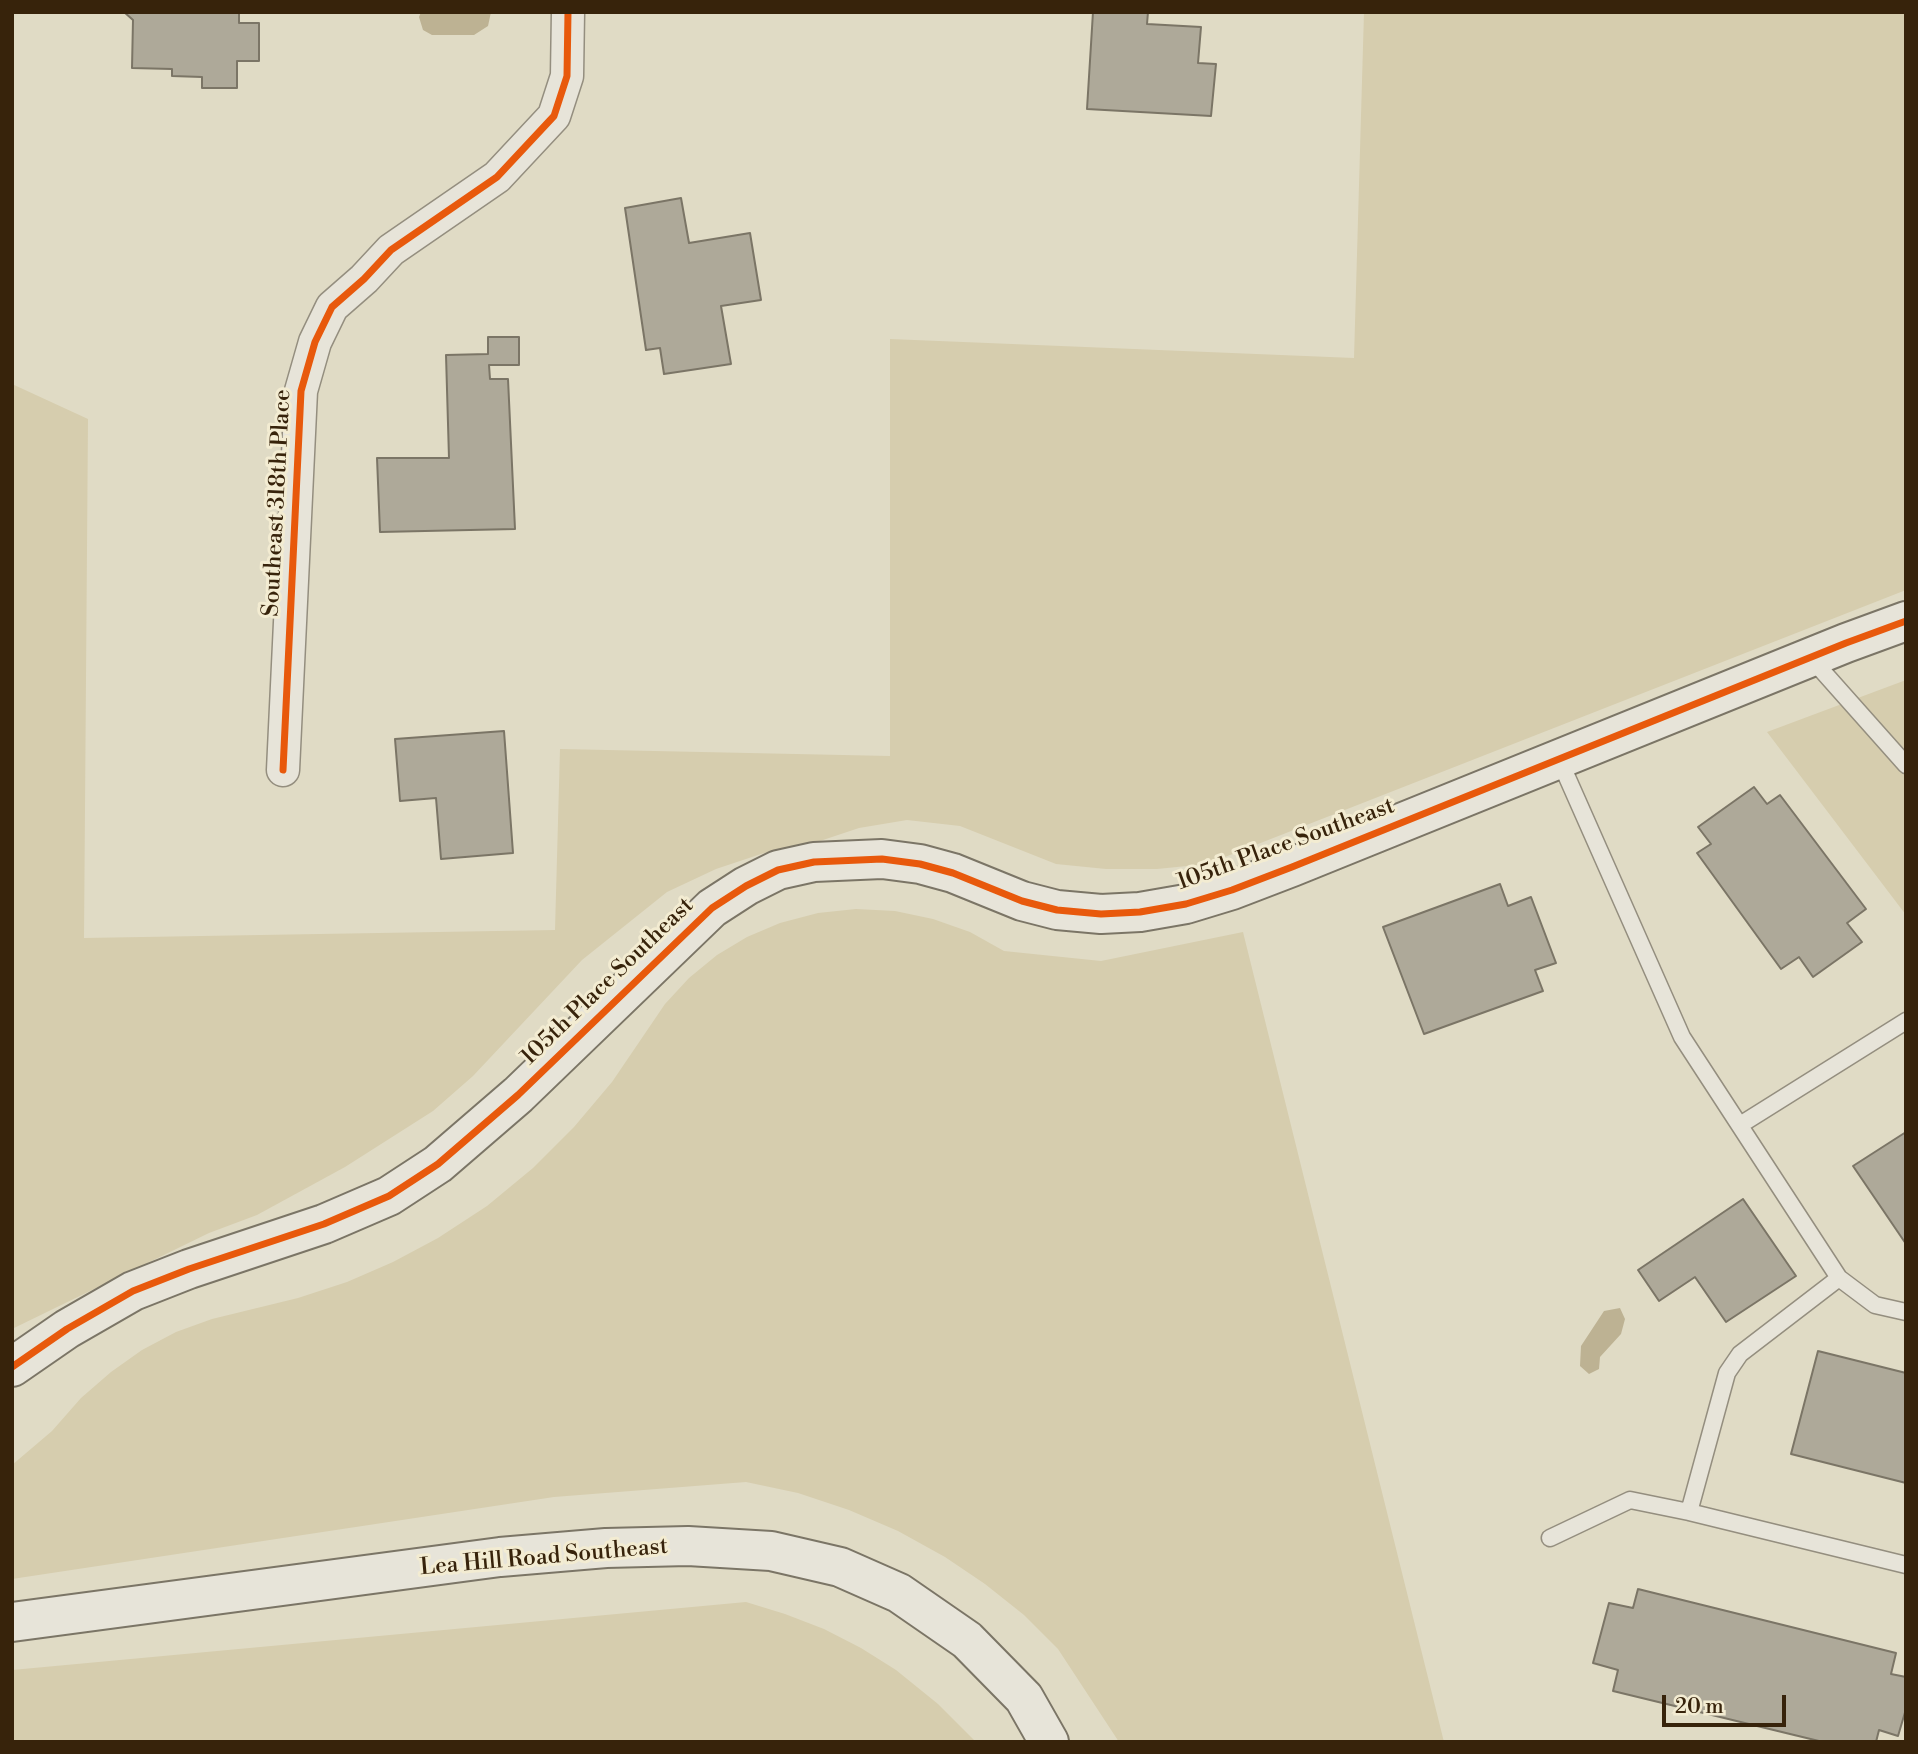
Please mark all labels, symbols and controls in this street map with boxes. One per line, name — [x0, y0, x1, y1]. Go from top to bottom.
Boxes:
street label: Southeast 318th Place — [258, 389, 298, 617]
street label: 105th Place Southeast — [1174, 793, 1398, 897]
street label: 105th Place Southeast — [516, 892, 700, 1072]
street label: Lea Hill Road Southeast — [419, 1533, 669, 1583]
scale bar — [1666, 1680, 1790, 1724]
text: 20 m — [1675, 1694, 1724, 1720]

